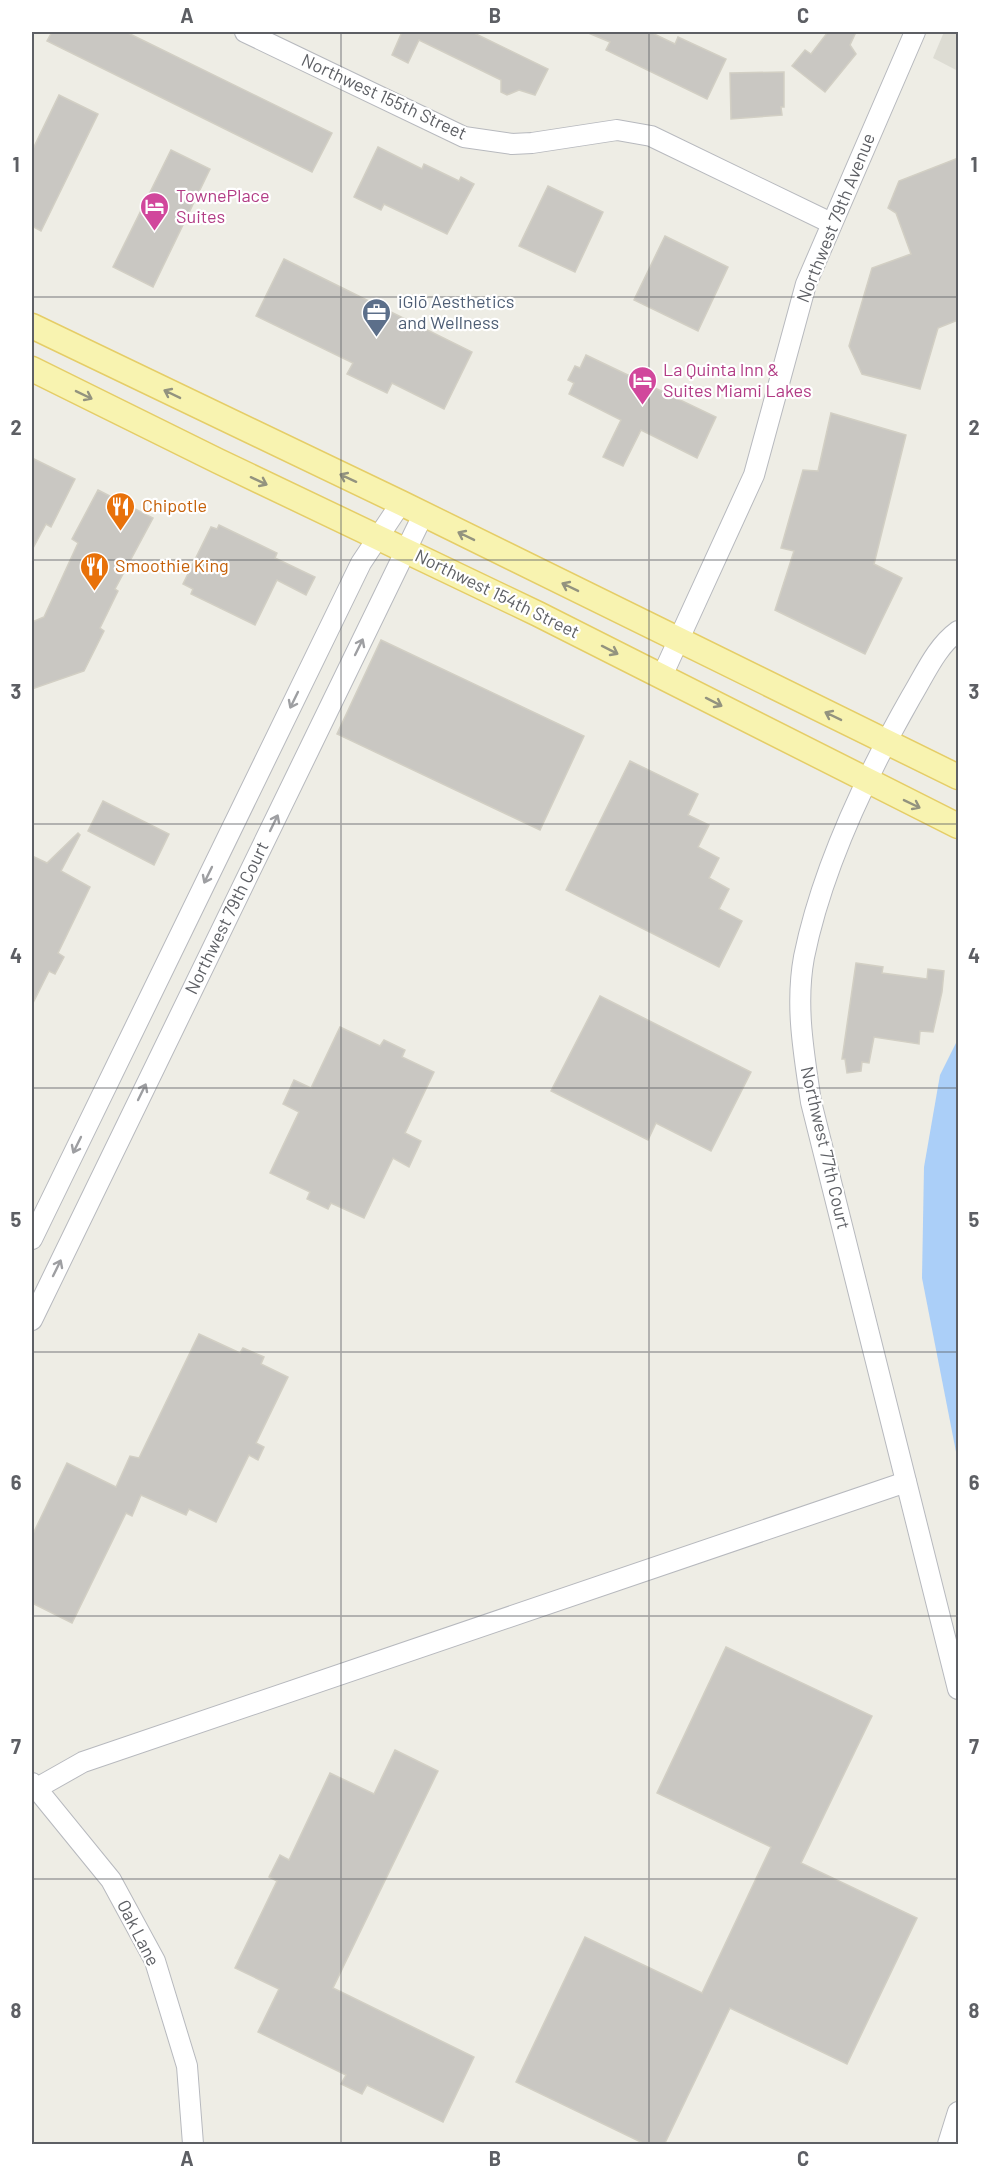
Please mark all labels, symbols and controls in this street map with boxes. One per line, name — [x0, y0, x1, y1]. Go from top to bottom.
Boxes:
text: A — [180, 3, 194, 27]
text: B — [489, 3, 501, 27]
text: C — [797, 3, 809, 27]
street label: Northwest 155th Street — [298, 48, 470, 144]
street label: Northwest 79th Avenue — [791, 130, 879, 306]
text: 1 — [12, 152, 20, 176]
text: 1 — [970, 152, 978, 176]
place label: TownePlace Suites — [176, 184, 269, 227]
hotel icon: TownePlace Suites — [139, 190, 171, 232]
place label: iGlō Aesthetics and Wellness — [398, 290, 515, 333]
office icon: iGlō Aesthetics and Wellness — [361, 296, 393, 338]
place label: La Quinta Inn & Suites Miami Lakes — [663, 358, 812, 401]
hotel icon: La Quinta Inn & Suites Miami Lakes — [626, 364, 658, 406]
one-way arrow — [164, 387, 182, 399]
one-way arrow — [75, 390, 93, 402]
text: 2 — [10, 415, 22, 439]
text: 2 — [968, 415, 980, 439]
one-way arrow — [340, 471, 358, 483]
one-way arrow — [250, 475, 268, 487]
restaurant icon: Chipotle — [105, 490, 137, 532]
place label: Chipotle — [142, 494, 207, 516]
one-way arrow — [457, 530, 475, 541]
street label: Northwest 154th Street — [412, 544, 583, 642]
restaurant icon: Smoothie King — [78, 550, 110, 592]
place label: Smoothie King — [115, 554, 229, 576]
one-way arrow — [561, 581, 579, 593]
one-way arrow — [353, 639, 365, 657]
one-way arrow — [600, 644, 618, 656]
text: 3 — [11, 679, 21, 703]
text: 3 — [969, 679, 979, 703]
one-way arrow — [287, 690, 299, 708]
one-way arrow — [704, 697, 722, 709]
one-way arrow — [824, 710, 842, 722]
one-way arrow — [903, 798, 921, 810]
one-way arrow — [268, 814, 280, 832]
street label: Northwest 79th Court — [180, 838, 273, 998]
one-way arrow — [202, 865, 213, 883]
text: 4 — [10, 943, 22, 967]
text: 4 — [968, 943, 980, 967]
street label: Northwest 77th Court — [797, 1064, 855, 1231]
one-way arrow — [137, 1084, 149, 1102]
one-way arrow — [71, 1135, 83, 1153]
text: 5 — [11, 1207, 22, 1231]
text: 5 — [969, 1207, 980, 1231]
one-way arrow — [52, 1259, 63, 1277]
text: 6 — [11, 1470, 22, 1494]
text: 6 — [969, 1470, 980, 1494]
text: 7 — [11, 1734, 21, 1758]
text: 7 — [969, 1734, 979, 1758]
street label: Oak Lane — [113, 1896, 165, 1969]
text: 8 — [11, 1998, 22, 2022]
text: 8 — [969, 1998, 980, 2022]
text: A — [180, 2146, 194, 2170]
text: B — [489, 2146, 501, 2170]
text: C — [797, 2146, 809, 2170]

